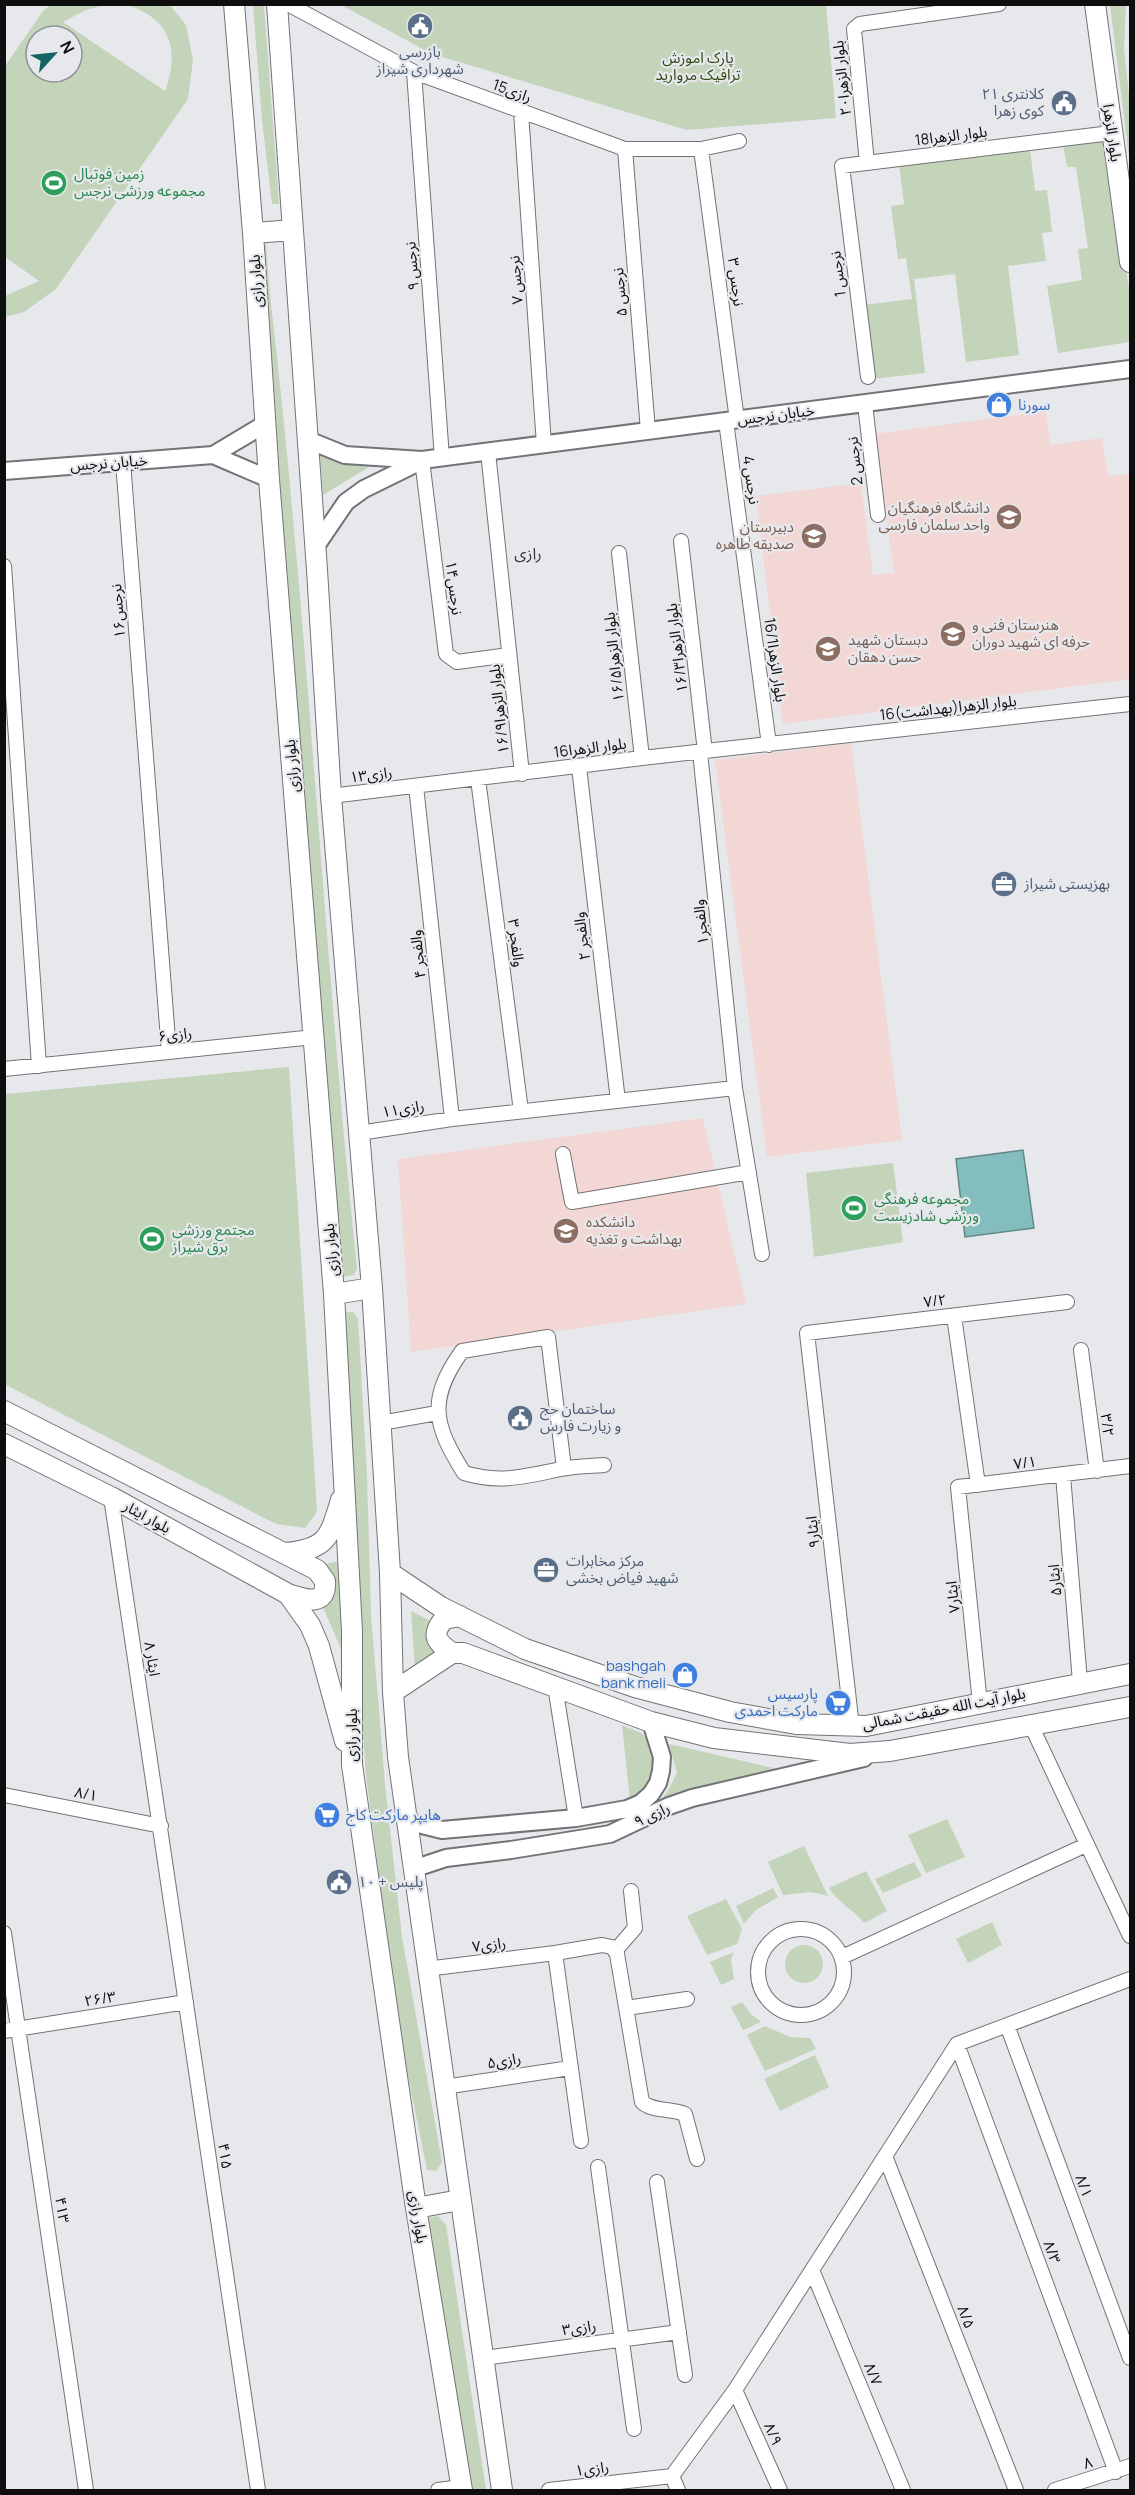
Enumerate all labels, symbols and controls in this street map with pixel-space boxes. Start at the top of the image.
public building icon: بازرسی شهرداری شیراز [405,11,435,41]
north arrow [24,24,84,84]
text: N [55,37,80,57]
street label: بلوار الزهرا۲۰ [827,39,856,117]
place label: بازرسی شهرداری شیراز [375,41,464,79]
park label: پارک اموزش ترافیک مروارید [655,47,741,85]
street label: 15رازی [490,74,535,107]
place label: کلانتری ۲۱ کوی زهرا [982,83,1045,121]
public building icon: کلانتری ۲۱ کوی زهرا [1049,88,1079,118]
street label: بلوار الزهرا [1098,103,1127,163]
street label: 18بلوار الزهرا [914,121,988,150]
place label: زمین فوتبال مجموعه ورزشی نرجس [74,163,205,201]
sports icon: زمین فوتبال مجموعه ورزشی نرجس [39,168,69,198]
street label: نرجس ۹ [399,241,424,291]
street label: 1 نرجس [824,250,851,298]
street label: بلوار رازی [244,254,267,308]
street label: نرجس ۷ [503,255,528,305]
street label: نرجس ۳ [723,256,750,307]
street label: نرجس ۵ [607,267,632,317]
shop icon: سورنا [984,390,1014,420]
place label: سورنا [1018,394,1051,415]
street label: خیابان نرجس [736,399,816,430]
street label: 2 نرجس [842,436,867,486]
street label: خیابان نرجس [69,449,149,476]
street label: 4 نرجس [738,454,765,506]
place label: دانشگاه فرهنگیان واحد سلمان فارسی [878,497,990,535]
school or university icon: دانشگاه فرهنگیان واحد سلمان فارسی [994,502,1024,532]
place label: دبیرستان صدیقه طاهره [716,516,794,554]
school or university icon: دبیرستان صدیقه طاهره [799,521,829,551]
district label: رازی [514,542,542,564]
street label: نرجس۱۴ [441,560,468,616]
street label: نرجس۱۶ [105,583,130,639]
street label: بلوار الزهرا۱۶/۳ [661,602,692,694]
street label: بلوار الزهرا۱۶/۵ [598,611,629,703]
place label: هنرستان فنی و حرفه ای شهید دوران [972,614,1090,652]
street label: بلوار الزهرا16/1 [759,616,792,704]
school or university icon: هنرستان فنی و حرفه ای شهید دوران [938,619,968,649]
place label: دبستان شهید حسن دهقان [848,629,928,667]
school or university icon: دبستان شهید حسن دهقان [813,634,843,664]
street label: بلوار الزهرا۱۶/۹ [483,663,514,755]
street label: 16بلوار الزهرا(بهداشت) [878,690,1017,725]
street label: 16بلوار الزهرا [552,733,628,762]
street label: بلوار رازی [279,739,304,794]
street label: رازی۱۳ [348,761,393,788]
office icon: بهزیستی شیراز [989,869,1019,899]
place label: بهزیستی شیراز [1023,873,1110,894]
street label: والفجر۱ [688,898,713,946]
street label: والفجر ۲ [568,911,595,962]
street label: والفجر ۳ [503,917,530,968]
street label: والفجر ۴ [405,929,430,979]
street label: رازی۶ [157,1022,193,1047]
street label: رازی۱۱ [380,1095,426,1122]
place label: مجموعه فرهنگی ورزشی شادزیست [874,1188,979,1226]
sports icon: مجموعه فرهنگی ورزشی شادزیست [839,1193,869,1223]
place label: دانشکده بهداشت و تغذیه [586,1211,682,1249]
school or university icon: دانشکده بهداشت و تغذیه [551,1216,581,1246]
place label: مجتمع ورزشی برق شیراز [171,1219,255,1257]
street label: بلوار رازی [318,1223,343,1278]
sports icon: مجتمع ورزشی برق شیراز [137,1224,167,1254]
street label: ۷/۲ [922,1289,948,1312]
place label: ساختمان حج و زیارت فارس [540,1398,621,1436]
public building icon: ساختمان حج و زیارت فارس [505,1403,535,1433]
street label: ۳/۲ [1096,1412,1119,1438]
street label: ۷/۱ [1012,1451,1038,1474]
street label: بلوار ایثار [119,1494,175,1538]
street label: ایثار۹ [800,1515,825,1549]
place label: مرکز مخابرات شهید فیاض بخشی [566,1550,679,1588]
office icon: مرکز مخابرات شهید فیاض بخشی [531,1555,561,1585]
street label: ایثار۵ [1043,1563,1066,1597]
street label: ایثار۷ [940,1580,965,1614]
street label: ایثار ۸ [139,1640,166,1678]
place label: bashgah bank meli [601,1655,666,1693]
shop icon: bashgah bank meli [670,1660,700,1690]
street label: بلوار آیت الله حقیقت شمالی [861,1682,1027,1735]
place label: پارسیس مارکت احمدی [735,1683,818,1721]
supermarket icon: پارسیس مارکت احمدی [823,1688,853,1718]
street label: بلوار رازی [341,1708,362,1762]
street label: ۸/۱ [73,1781,99,1806]
street label: رازی ۹ [630,1797,673,1832]
supermarket icon: هایپر مارکت کاج [312,1800,342,1830]
place label: هایپر مارکت کاج [346,1804,441,1827]
public building icon: پلیس + ۱۰ [324,1867,354,1897]
place label: پلیس + ۱۰ [358,1871,423,1892]
street label: رازی۷ [471,1932,507,1957]
street label: ۲۶/۳ [83,1986,118,2011]
street label: رازی۵ [485,2047,522,2074]
street label: ۴۱۵ [213,2142,238,2170]
street label: ۸/۱ [1071,2171,1098,2200]
street label: بلوار رازی [404,2189,433,2245]
street label: ۴۱۳ [50,2196,75,2225]
street label: ۸/۳ [1039,2237,1066,2267]
street label: ۸/۵ [953,2302,980,2331]
street label: رازی۳ [561,2315,597,2340]
street label: ۸/۷ [859,2359,888,2389]
street label: ۸/۹ [759,2419,788,2449]
street label: ۸ [1081,2451,1095,2474]
street label: رازی۱ [574,2456,610,2481]

